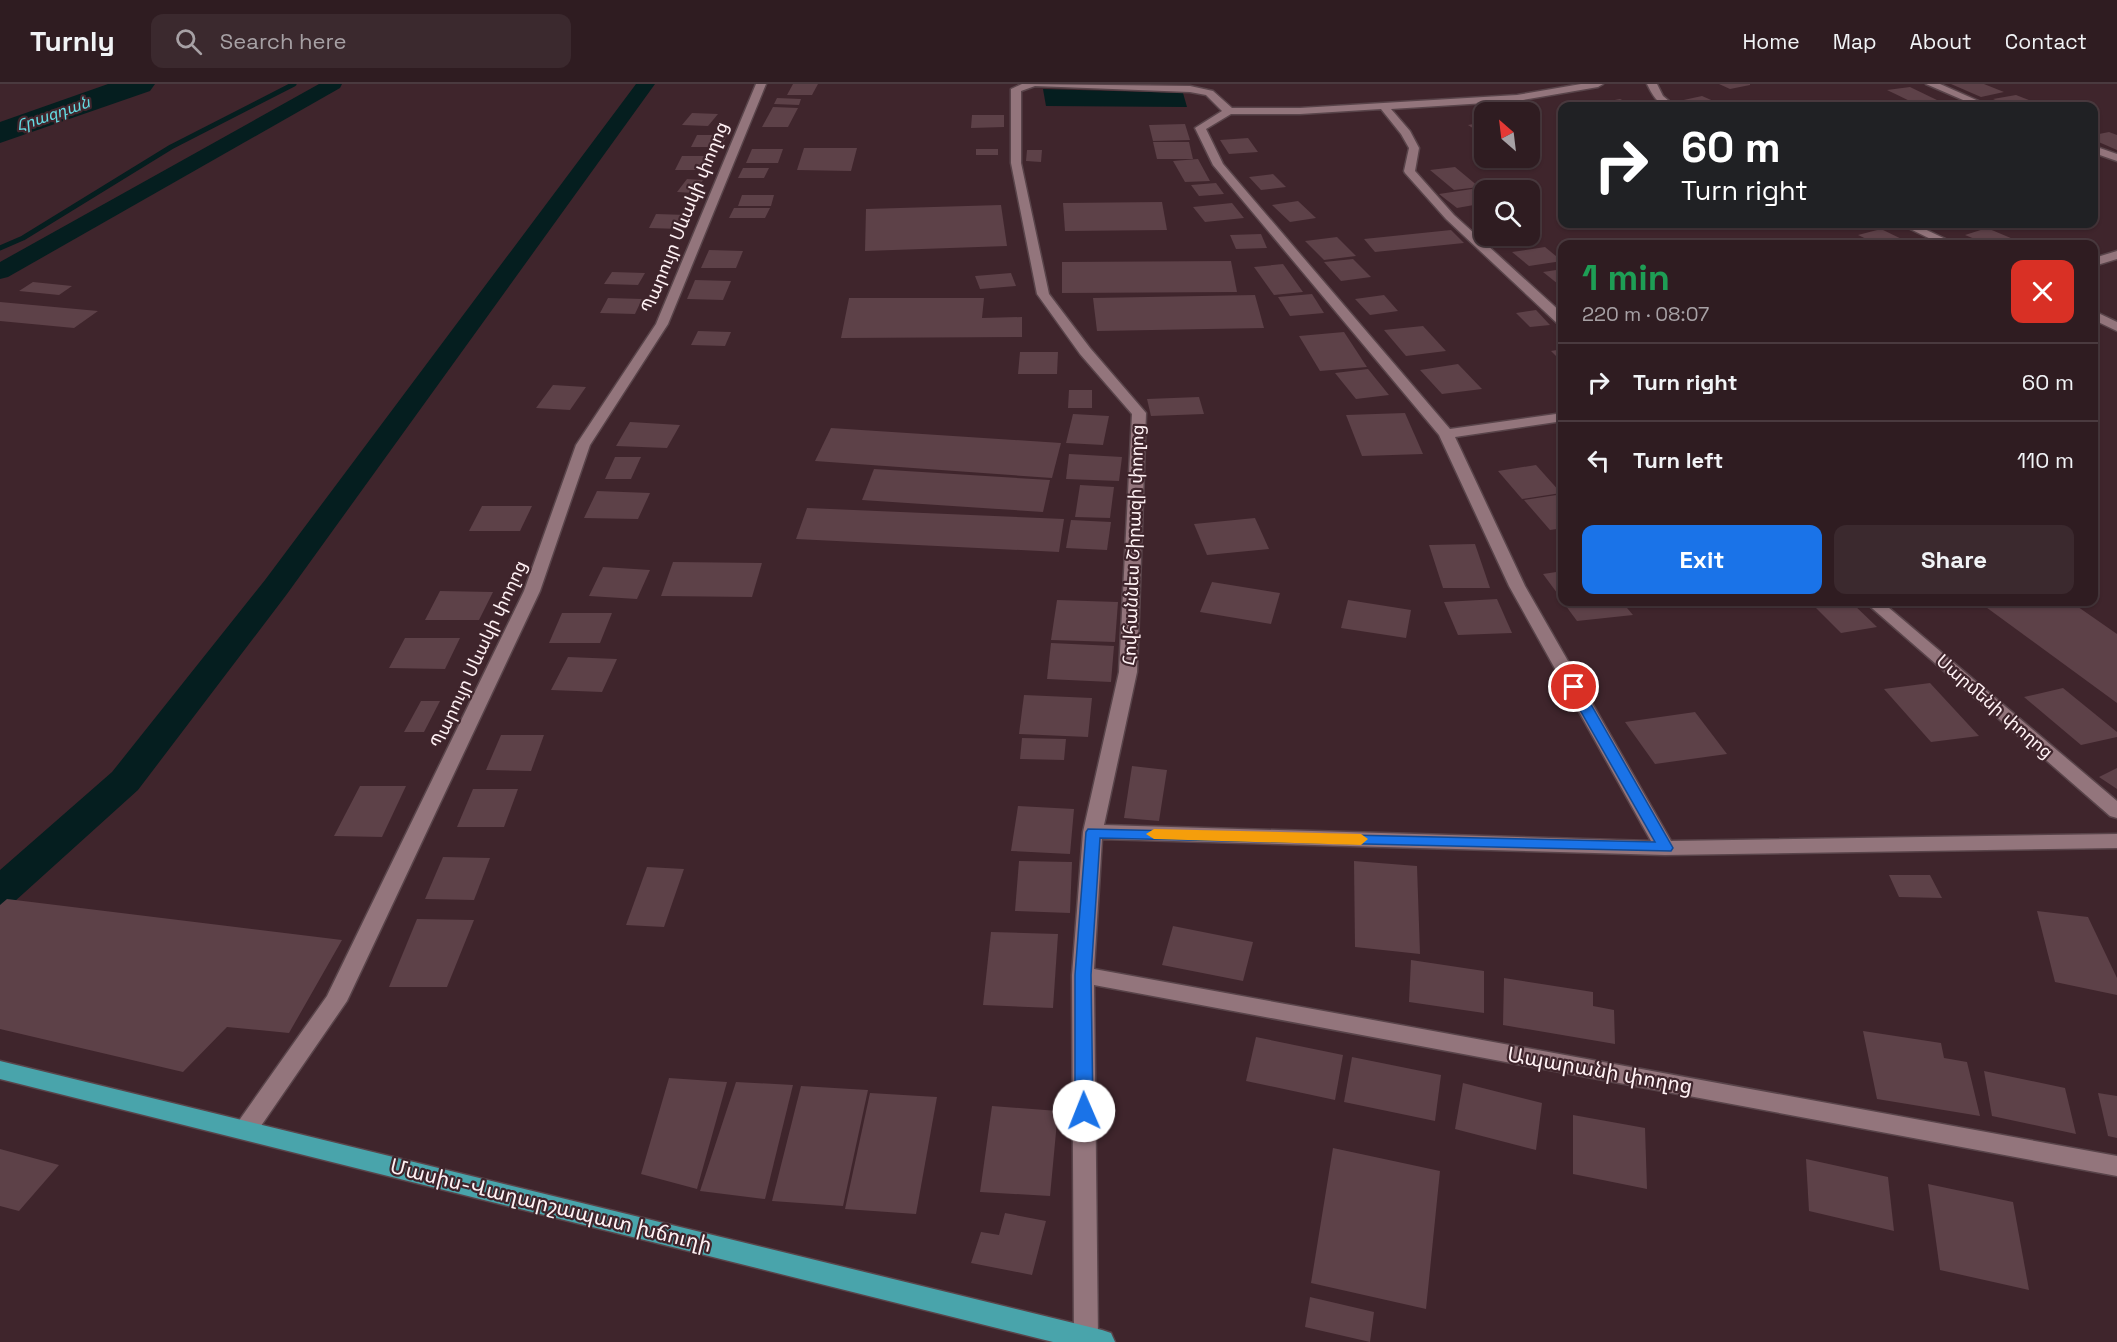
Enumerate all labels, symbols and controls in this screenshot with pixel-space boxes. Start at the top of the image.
search box [151,14,571,68]
text: Turnly [30,23,115,59]
icon: search [172,25,205,58]
text: Search here [220,27,347,55]
text: Home [1742,28,1800,55]
text: Map [1833,28,1877,55]
text: About [1910,28,1972,55]
text: Contact [2005,28,2087,55]
water label: Հրազդան [13,91,94,136]
north arrow [1474,102,1540,168]
map controls [1474,102,1540,246]
street label: Պարույր Սևակի փողոց [635,118,733,316]
text: 60 m [1681,121,1781,174]
icon: right [1582,126,1660,204]
text: Turn right [1681,173,1808,208]
button: search [1474,180,1540,246]
text: 1 min [1582,255,1670,301]
button: close [2011,260,2074,323]
text: 220 m · 08:07 [1582,301,1709,327]
icon: right [1582,366,1615,399]
text: Turn right [1633,368,1738,396]
text: 60 m [2022,368,2074,396]
street label: Հովհաննես Շիրազի փողոց [1117,424,1149,666]
icon: left [1582,444,1615,477]
text: Turn left [1633,446,1723,474]
text: 110 m [2017,446,2074,474]
button: Exit [1582,525,1822,594]
button: Share [1834,525,2074,594]
street label: Պարույր Սևակի փողոց [424,556,532,752]
street label: Սարմենի փողոց [1932,649,2058,763]
pin [1548,661,1599,712]
icon: arrive [1557,670,1590,703]
street label: Ապարանի փողոց [1505,1040,1695,1100]
position arrow [1052,1079,1116,1143]
street label: Մասիս-Վաղարշապատ խճուղի [387,1152,715,1258]

